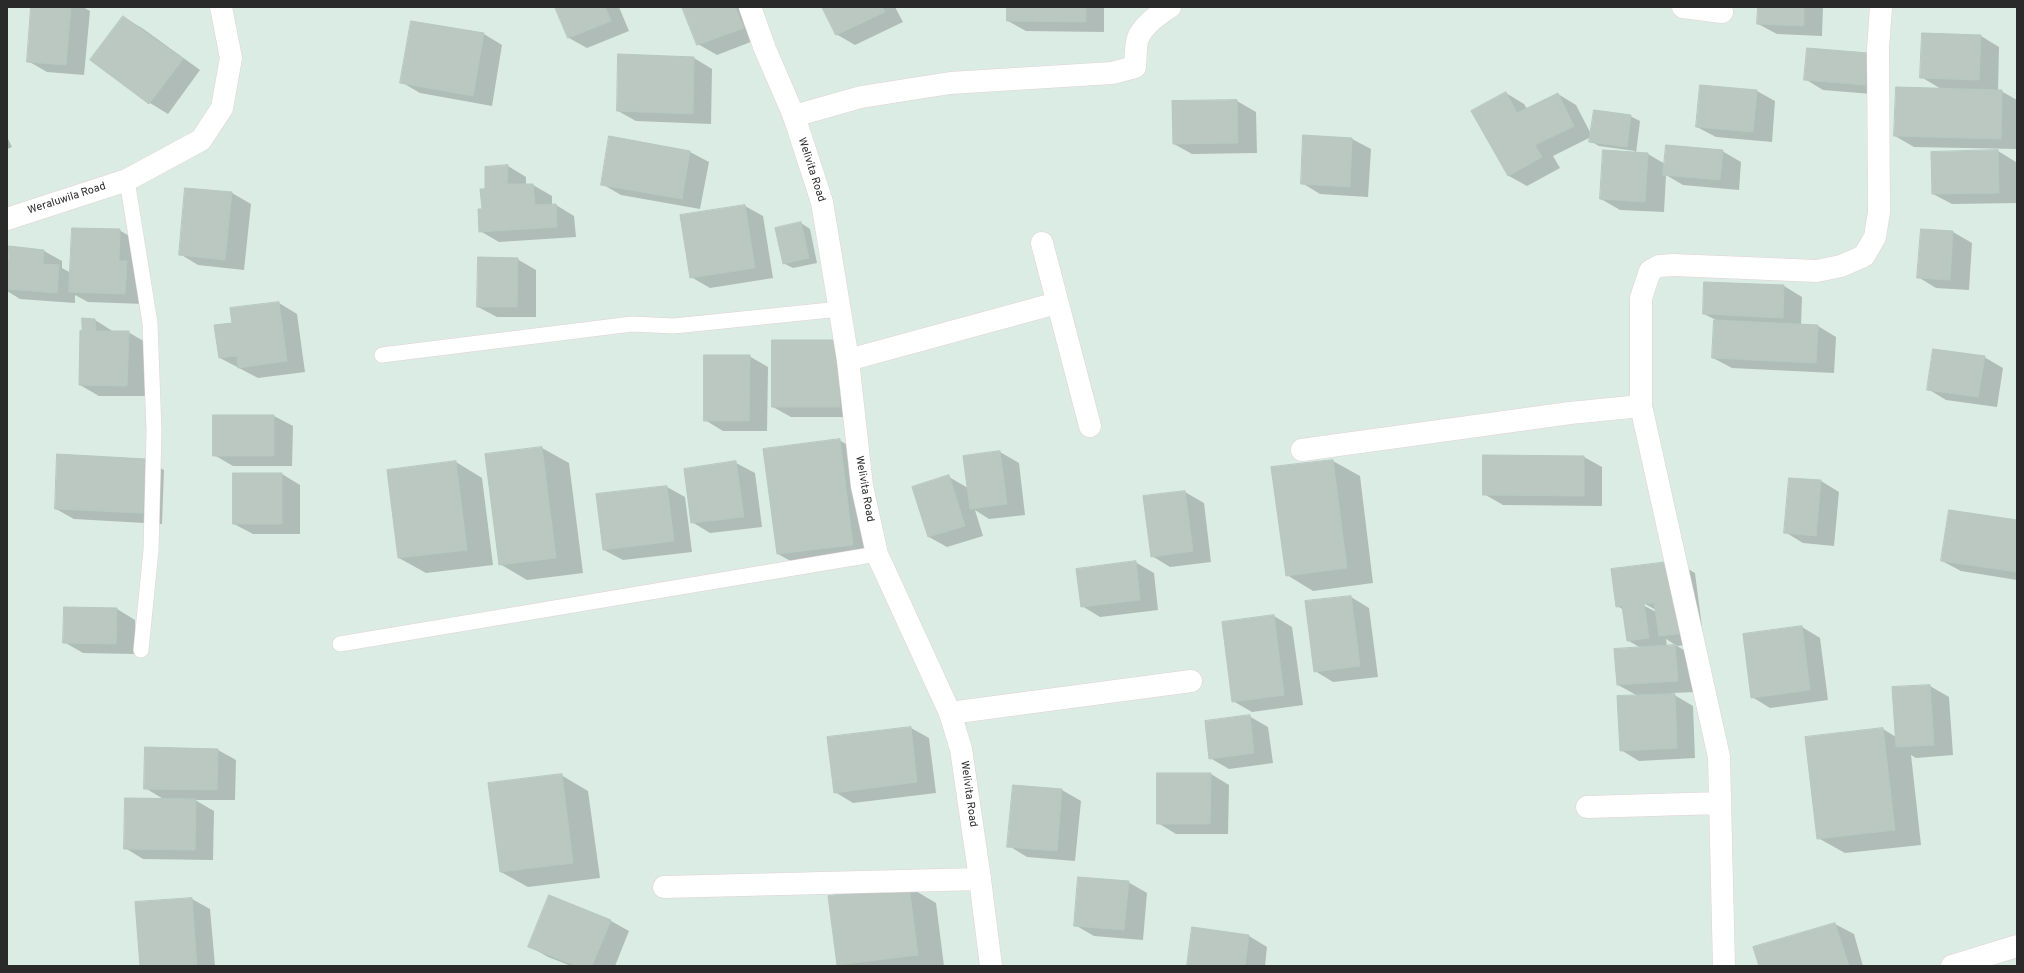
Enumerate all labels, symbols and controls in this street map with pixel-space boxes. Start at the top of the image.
street label: Welivita Road [794,136,828,204]
street label: Weraluwila Road [26,180,108,218]
street label: Welivita Road [852,455,876,523]
street label: Welivita Road [957,760,979,828]

